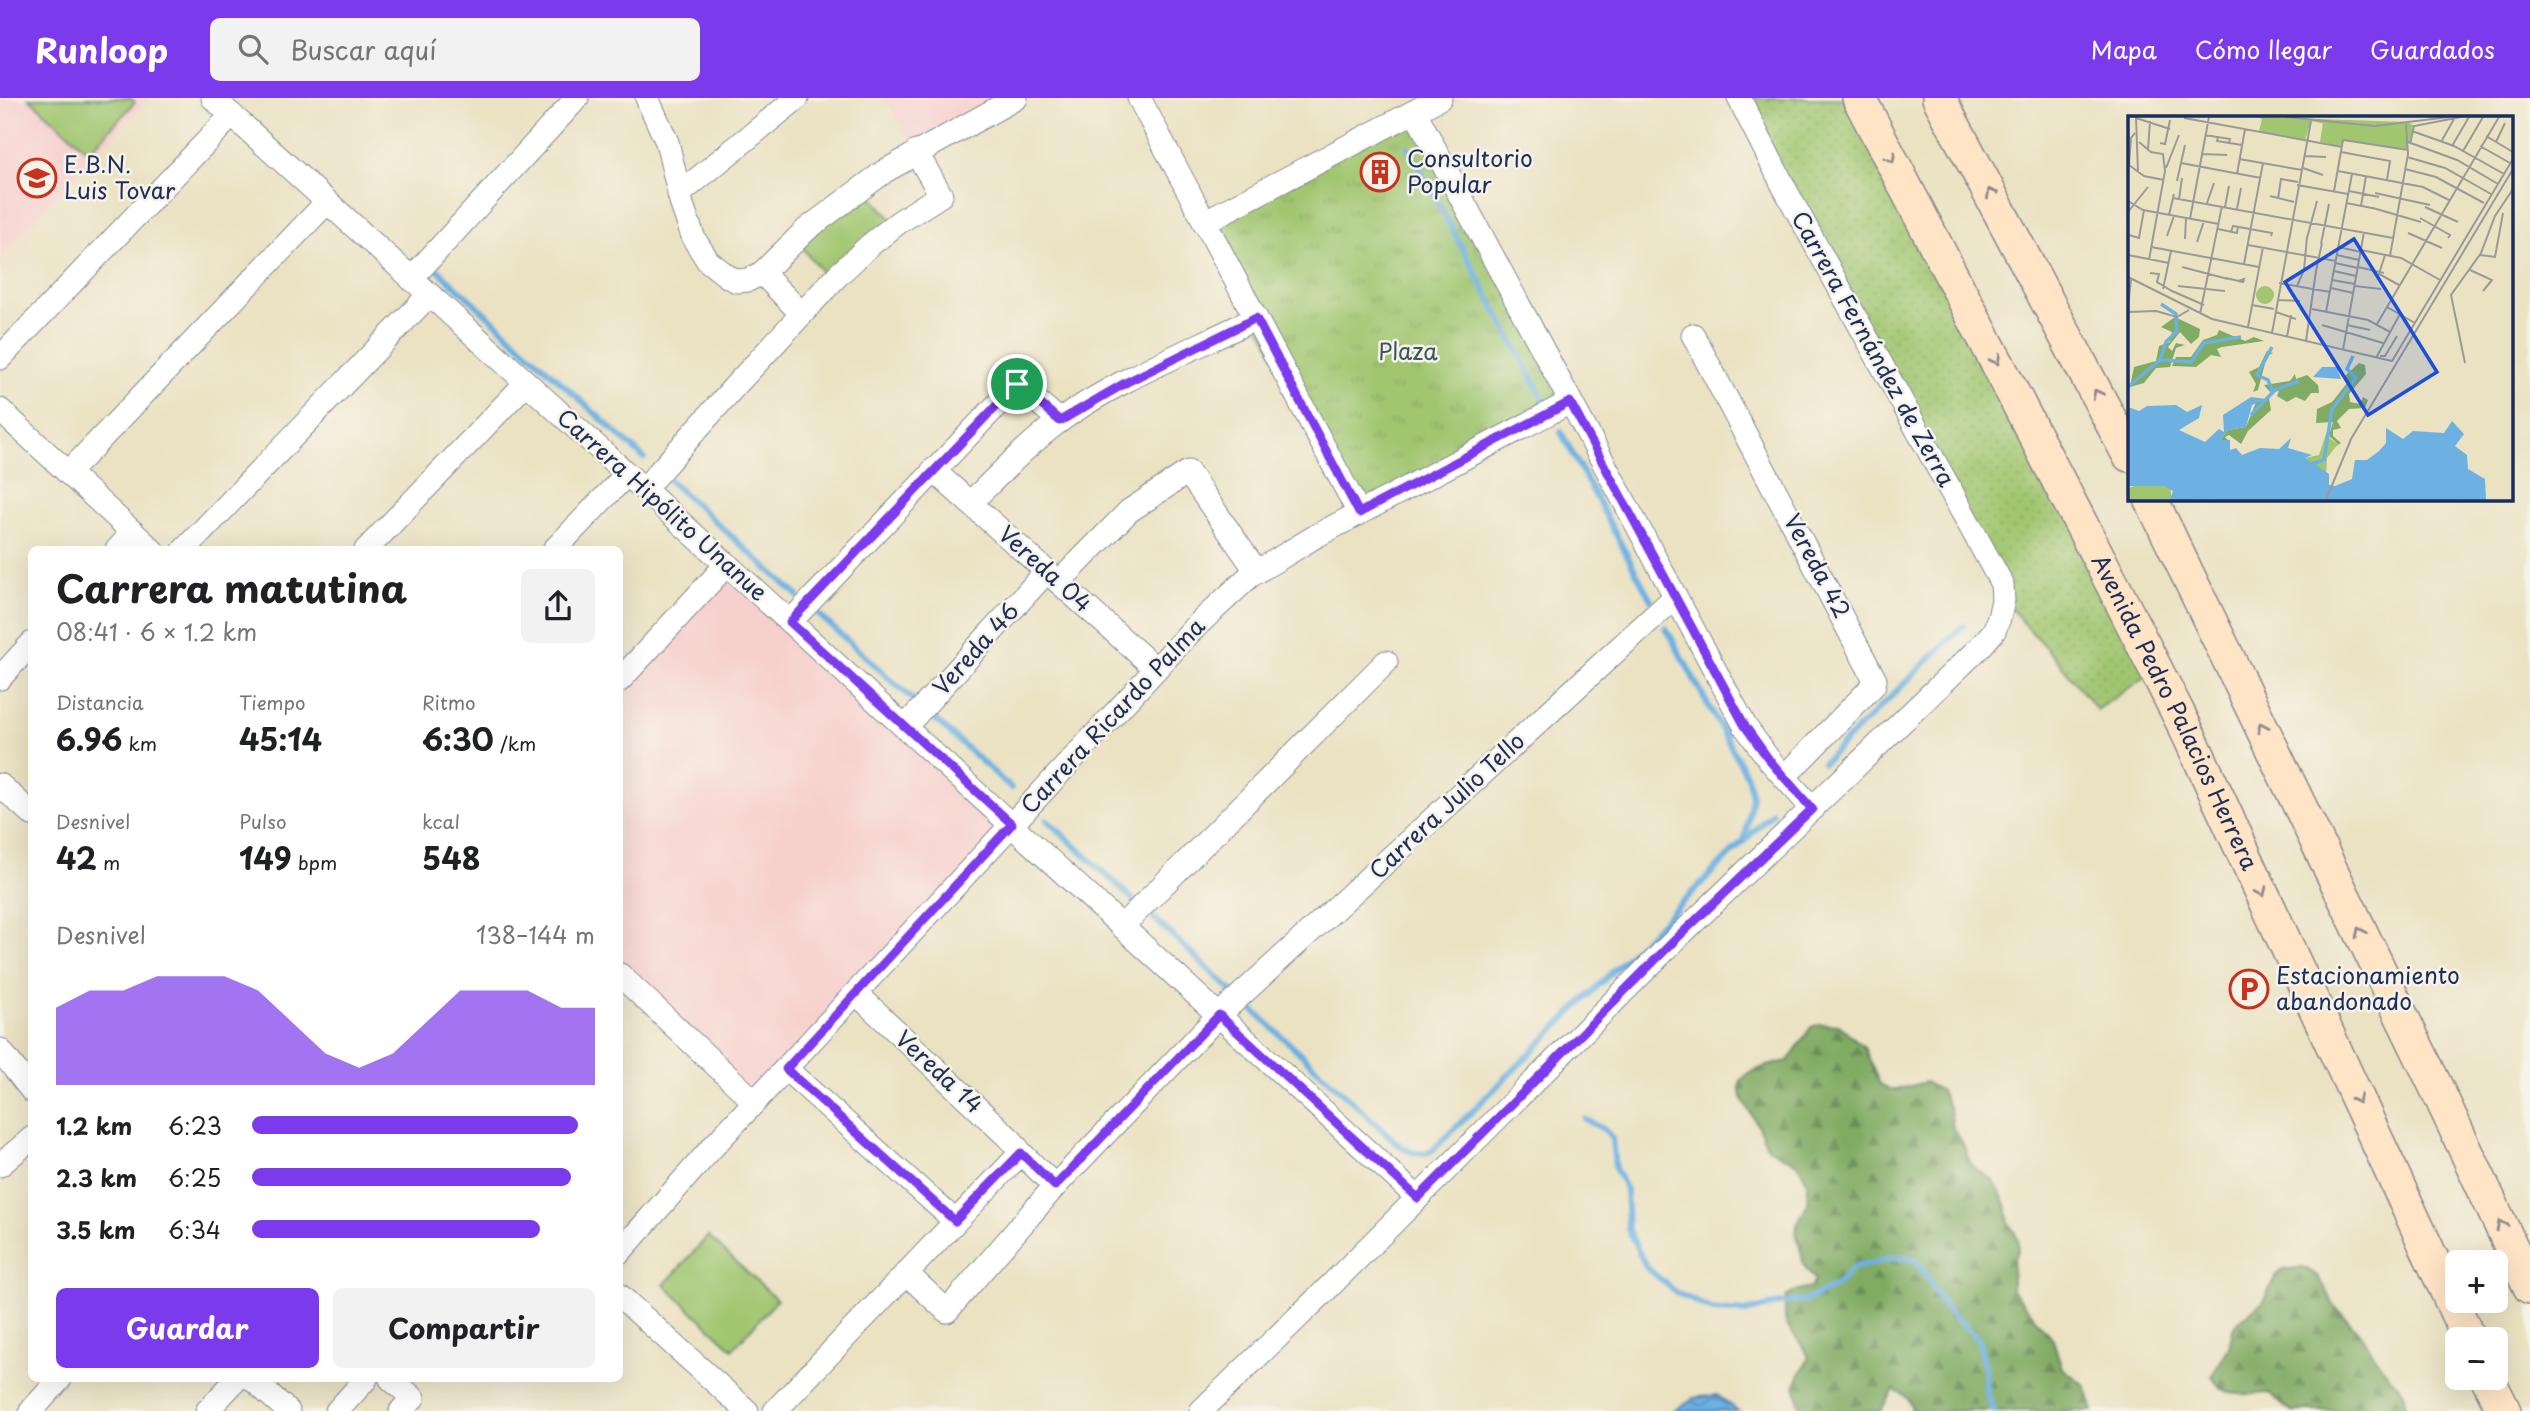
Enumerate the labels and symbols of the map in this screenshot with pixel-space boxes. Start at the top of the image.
inset map [2128,116,2512,500]
place label: Consultorio Popular [1407,140,1533,201]
place label: E.B.N. Luis Tovar [64,146,176,207]
building icon: Consultorio Popular [1359,151,1401,193]
one-way arrow [1882,151,1896,164]
school or university icon: E.B.N. Luis Tovar [16,157,58,199]
one-way arrow [1986,188,1999,200]
street label: Carrera Fernández de Zerra [1784,204,1965,493]
park label: Plaza [1378,333,1438,368]
one-way arrow [1988,353,2001,365]
pin [987,354,1047,414]
one-way arrow [2092,389,2106,401]
street label: Carrera Hipólito Unanue [550,400,776,608]
street label: Vereda 42 [1776,507,1861,624]
street label: Vereda 04 [991,516,1101,620]
street label: Avenida Pedro Palacios Herrera [2084,548,2268,876]
street label: Vereda 46 [923,594,1026,702]
street label: Carrera Ricardo Palma [1011,609,1213,821]
one-way arrow [2256,722,2270,734]
street label: Carrera Julio Tello [1360,723,1532,887]
one-way arrow [2254,885,2268,897]
one-way arrow [2355,927,2369,939]
place label: Estacionamiento abandonado [2276,957,2460,1018]
parking icon: Estacionamiento abandonado [2228,968,2270,1010]
street label: Vereda 14 [888,1021,992,1121]
one-way arrow [2349,1092,2363,1104]
one-way arrow [2495,1220,2509,1232]

